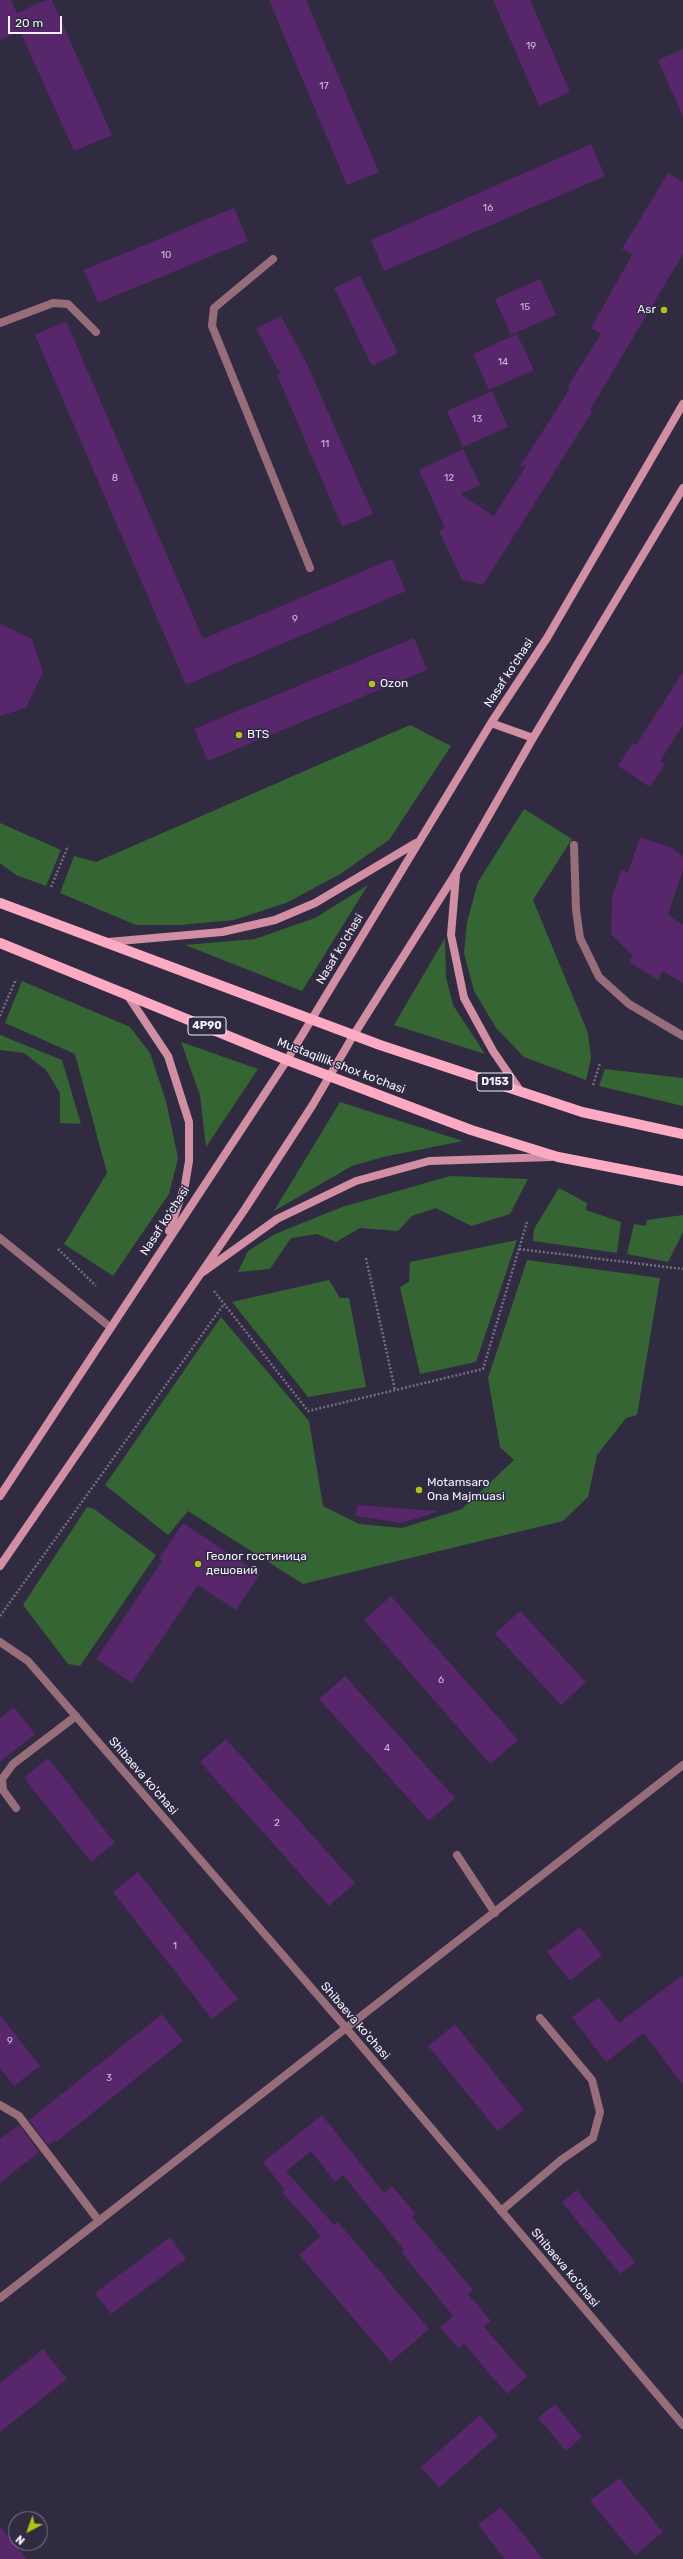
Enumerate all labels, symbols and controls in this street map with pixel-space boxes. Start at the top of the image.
scale bar [10,8,64,34]
text: 20 m [15,16,43,30]
house number: 19 [526,40,536,52]
house number: 17 [319,80,329,92]
house number: 16 [483,202,493,214]
house number: 10 [161,249,171,261]
house number: 15 [520,301,530,313]
place label: Asr [637,303,656,317]
marker: Asr [659,305,669,315]
house number: 14 [498,356,508,368]
house number: 13 [472,413,482,425]
house number: 11 [321,438,329,450]
house number: 8 [112,472,118,484]
house number: 12 [444,472,454,484]
house number: 9 [292,613,298,625]
street label: Nasaf ko‘chasi [481,636,537,710]
place label: Ozon [380,677,408,691]
marker: Ozon [367,679,377,689]
place label: BTS [247,728,269,742]
marker: BTS [234,730,244,740]
street label: Nasaf ko‘chasi [313,911,367,987]
road number: 4P90 [188,1017,226,1035]
street label: Mustaqillik shox ko'chasi [275,1035,407,1097]
road number: D153 [477,1073,513,1091]
street label: Nasaf ko‘chasi [137,1184,193,1258]
place label: Motamsaro Ona Majmuasi [427,1476,505,1504]
marker: Motamsaro Ona Majmuasi [414,1485,424,1495]
place label: Геолог гостиница дешовий [206,1550,307,1578]
marker: Геолог гостиница дешовий [193,1559,203,1569]
house number: 6 [438,1674,444,1686]
street label: Shibaeva ko'chasi [105,1734,181,1818]
house number: 4 [384,1742,390,1754]
house number: 2 [274,1817,280,1829]
house number: 1 [173,1940,177,1952]
street label: Shibaeva ko'chasi [317,1979,393,2063]
house number: 9 [7,2035,13,2047]
house number: 3 [106,2072,112,2084]
street label: Shibaeva ko'chasi [528,2226,602,2310]
north arrow [8,2511,48,2551]
text: N [13,2532,28,2547]

